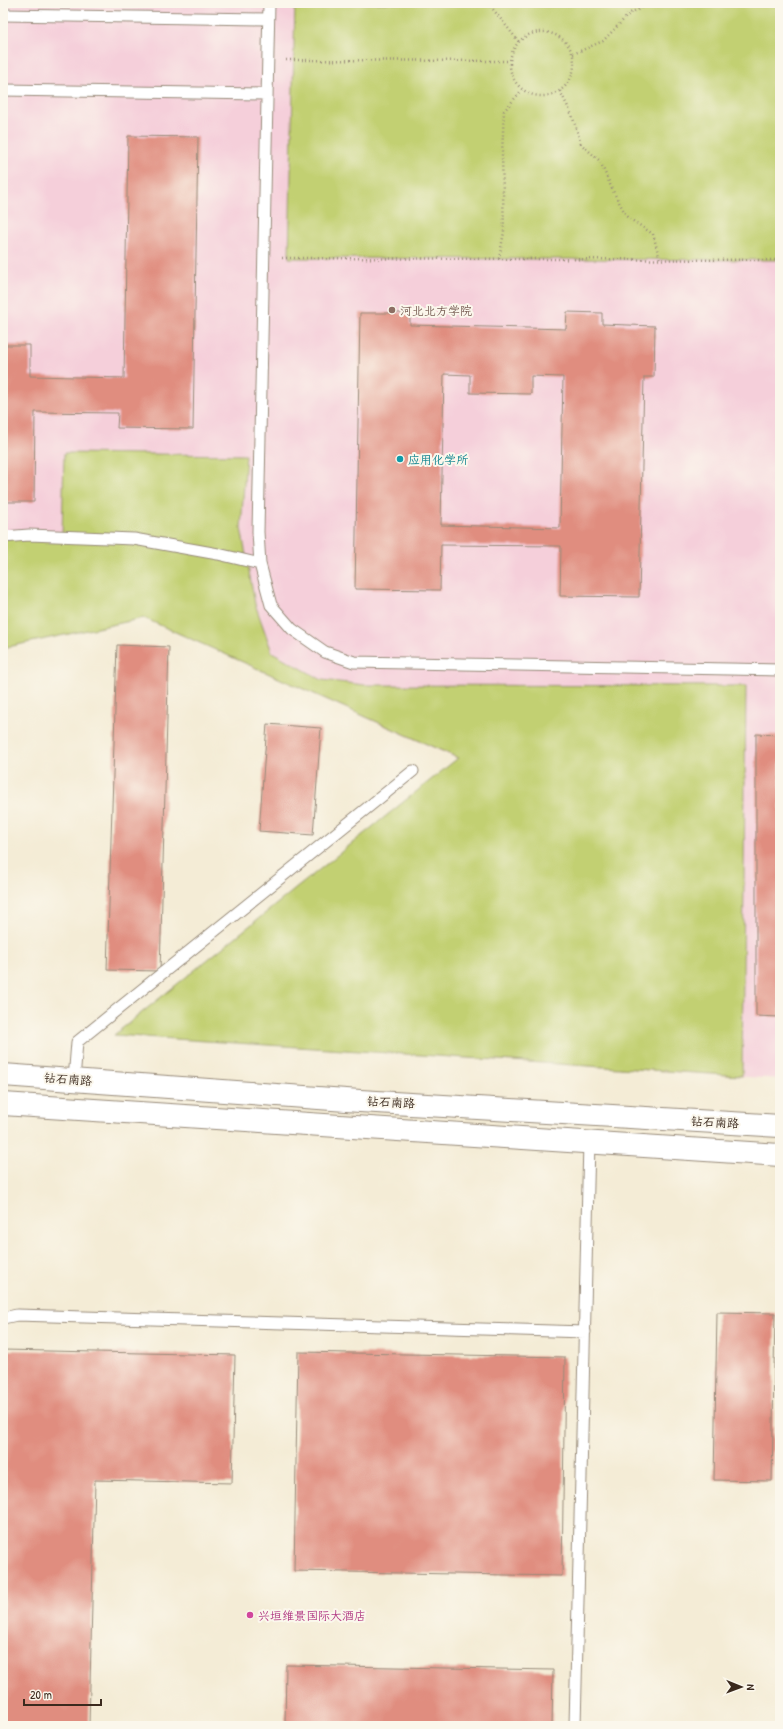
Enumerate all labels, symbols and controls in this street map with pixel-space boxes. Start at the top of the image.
place label: 河北北方学院 [400,302,472,319]
marker: 河北北方学院 [387,305,397,315]
place label: 应用化学所 [408,451,469,468]
marker: 应用化学所 [395,454,405,464]
street label: 钻石南路 [43,1069,93,1089]
street label: 钻石南路 [367,1092,415,1112]
street label: 钻石南路 [691,1112,739,1132]
place label: 兴垣维景国际大酒店 [258,1607,366,1624]
marker: 兴垣维景国际大酒店 [245,1610,255,1620]
north arrow [721,1667,761,1707]
scale bar [24,1681,101,1707]
text: N [744,1684,758,1690]
text: 20 m [30,1686,52,1703]

